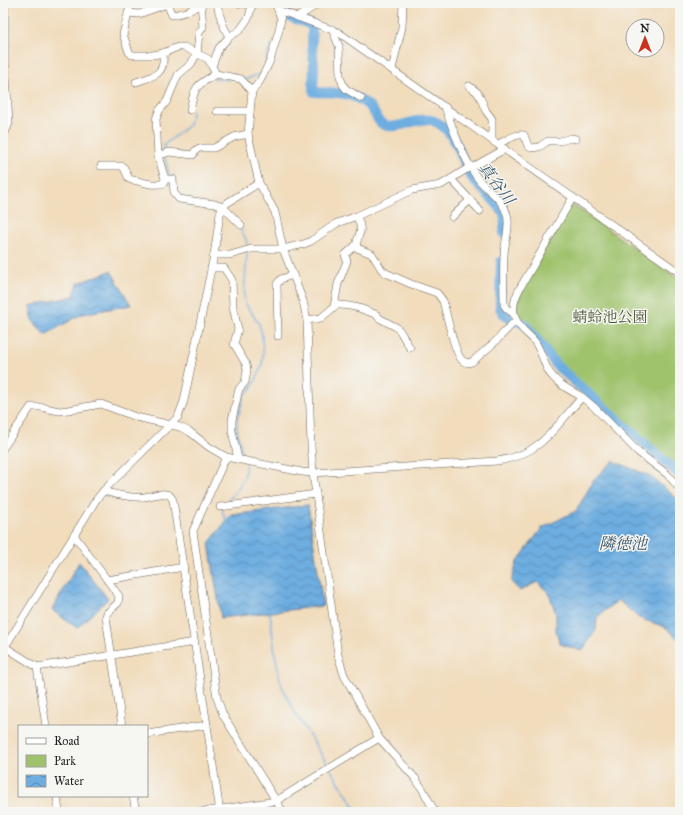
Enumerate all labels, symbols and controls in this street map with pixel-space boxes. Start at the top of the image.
north arrow [625,18,665,58]
text: N [640,22,650,35]
water label: 真谷川 [475,158,520,210]
park label: 蜻蛉池公園 [572,308,648,326]
water label: 隣徳池 [599,534,649,553]
legend [18,725,148,797]
text: Road [54,734,80,748]
text: Park [54,754,76,768]
text: Water [54,774,84,788]

